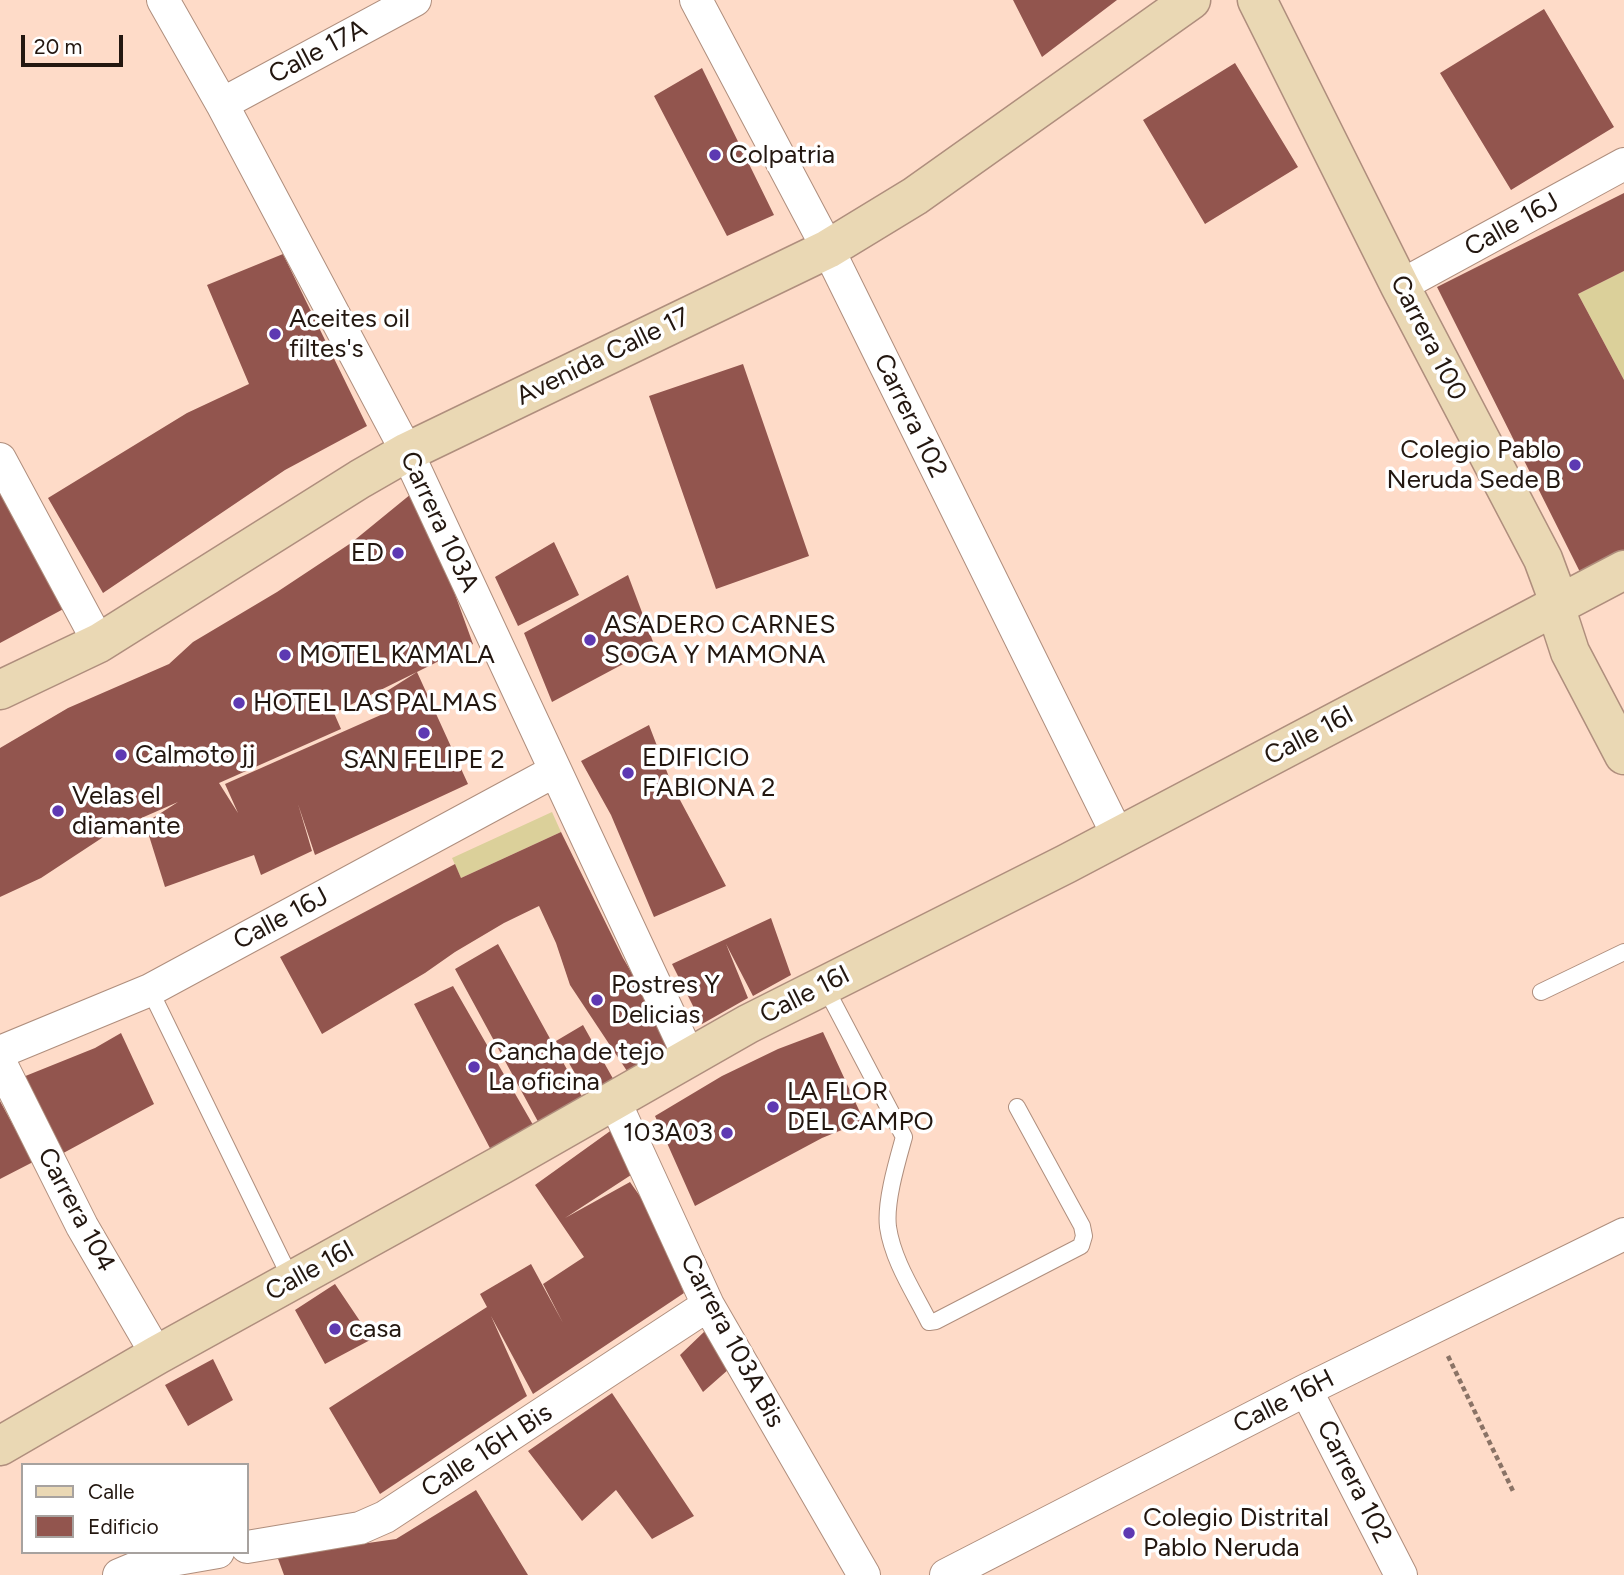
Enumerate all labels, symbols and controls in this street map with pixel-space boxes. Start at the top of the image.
street label: Calle 17A [264,13,372,91]
scale bar [24,21,126,65]
text: 20 m [34,34,82,59]
place label: Colpatria [729,139,835,171]
marker: Colpatria [707,147,723,163]
street label: Calle 16J [1459,186,1565,264]
street label: Carrera 100 [1383,270,1473,406]
street label: Avenida Calle 17 [511,302,695,412]
place label: Aceites oil filtes's [289,303,410,364]
marker: Aceites oil filtes's [267,326,283,342]
street label: Carrera 102 [867,349,953,483]
place label: Colegio Pablo Neruda Sede B [1387,434,1561,496]
street label: Carrera 103A [393,447,485,597]
marker: Colegio Pablo Neruda Sede B [1567,457,1583,473]
place label: ED [351,537,384,569]
marker: ED [390,545,406,561]
place label: ASADERO CARNES SOGA Y MAMONA [604,609,835,670]
marker: ASADERO CARNES SOGA Y MAMONA [582,632,598,648]
place label: MOTEL KAMALA [299,639,495,671]
marker: MOTEL KAMALA [277,647,293,663]
place label: HOTEL LAS PALMAS [253,687,497,719]
marker: HOTEL LAS PALMAS [231,695,247,711]
street label: Calle 16I [1259,700,1359,772]
marker: SAN FELIPE 2 [416,725,432,741]
place label: Calmoto jj [135,739,255,771]
place label: EDIFICIO FABIONA 2 [642,742,776,804]
place label: SAN FELIPE 2 [343,744,505,776]
marker: Calmoto jj [113,747,129,763]
marker: EDIFICIO FABIONA 2 [620,765,636,781]
place label: Velas el diamante [72,780,180,842]
marker: Velas el diamante [50,803,66,819]
street label: Calle 16J [228,881,334,957]
street label: Calle 16I [755,959,855,1031]
place label: Postres Y Delicias [611,969,720,1030]
marker: Postres Y Delicias [589,992,605,1008]
place label: Cancha de tejo La oficina [488,1036,665,1098]
marker: Cancha de tejo La oficina [466,1059,482,1075]
place label: LA FLOR DEL CAMPO [787,1076,934,1138]
marker: LA FLOR DEL CAMPO [765,1099,781,1115]
place label: 103A03 [623,1117,713,1149]
marker: 103A03 [719,1125,735,1141]
street label: Carrera 104 [30,1143,122,1277]
street label: Calle 16I [260,1234,360,1308]
street label: Carrera 103A Bis [673,1249,791,1433]
place label: casa [349,1313,402,1345]
marker: casa [327,1321,343,1337]
street label: Calle 16H [1228,1363,1340,1441]
street label: Calle 16H Bis [416,1397,558,1505]
street label: Carrera 102 [1310,1415,1398,1549]
legend [21,1463,248,1554]
text: Calle [88,1479,135,1504]
place label: Colegio Distrital Pablo Neruda [1143,1502,1329,1564]
text: Edificio [88,1514,159,1539]
marker: Colegio Distrital Pablo Neruda [1121,1525,1137,1541]

